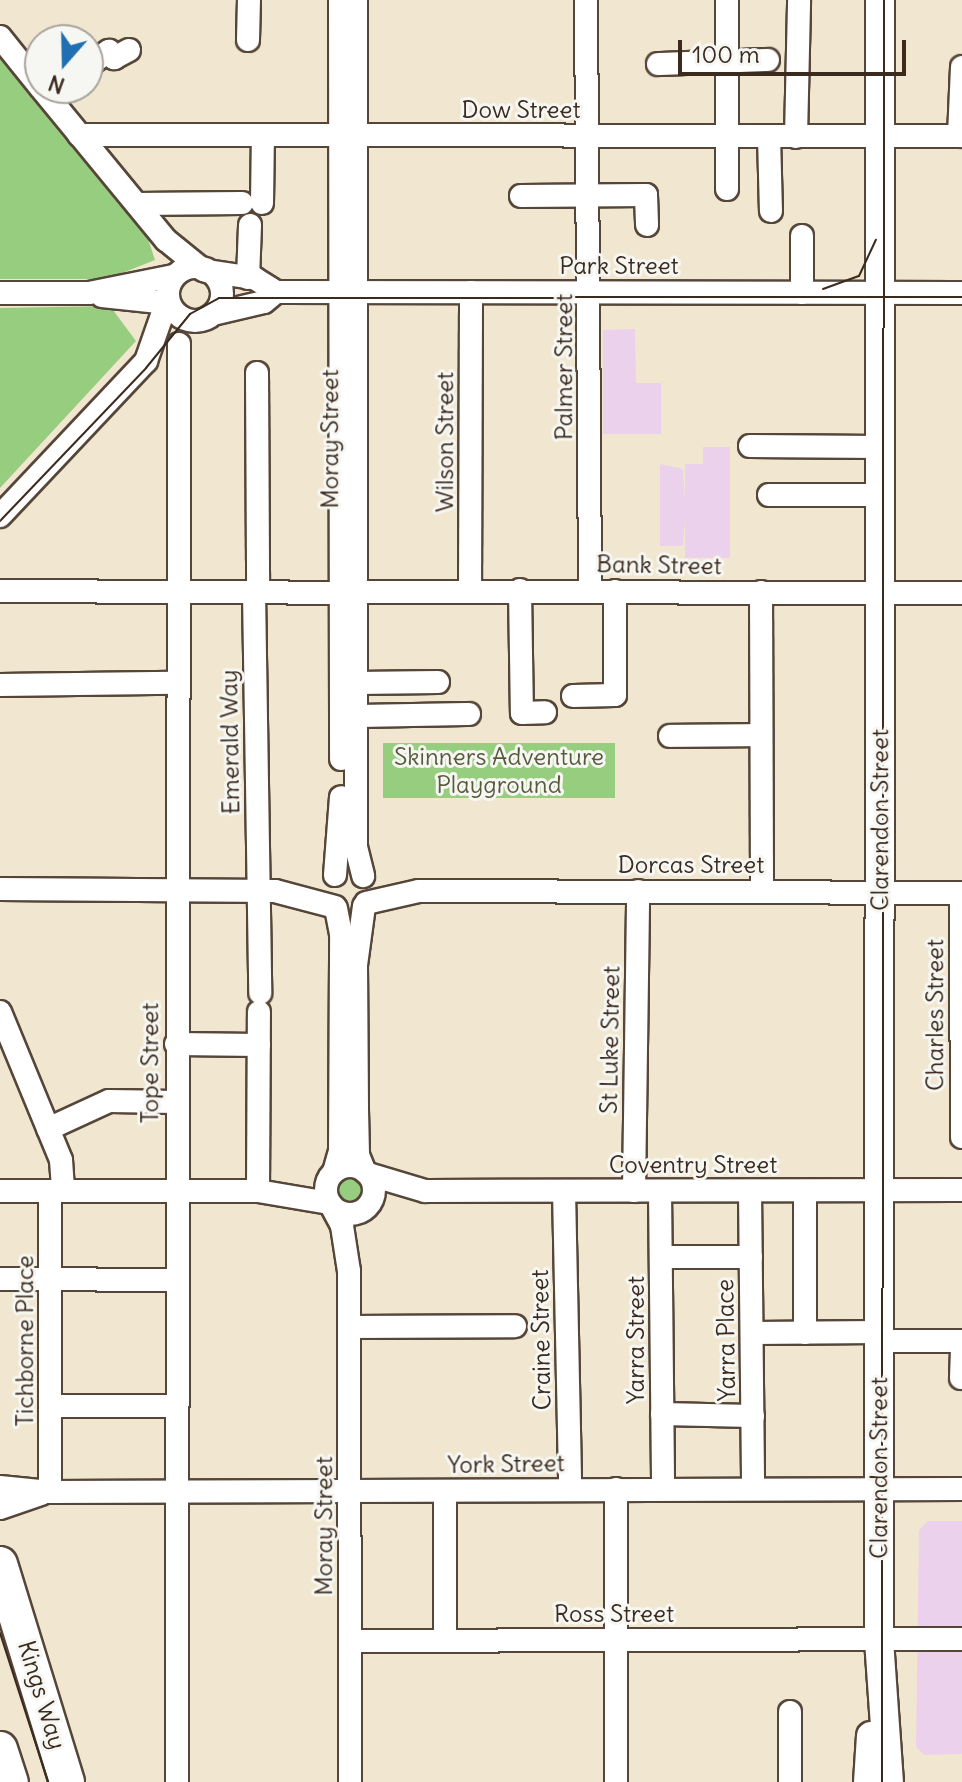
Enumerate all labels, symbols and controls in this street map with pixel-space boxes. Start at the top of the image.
north arrow [24,24,104,104]
scale bar [682,24,910,74]
text: 100 m [692,39,760,69]
text: N [45,69,68,100]
street label: Dow Street [461,96,581,124]
street label: Park Street [559,252,679,280]
street label: Palmer Street [550,294,578,440]
street label: Moray Street [316,369,344,509]
street label: Wilson Street [431,372,459,512]
street label: Bank Street [596,550,722,580]
street label: Emerald Way [214,669,246,815]
street label: Clarendon Street [866,729,894,911]
park label: Skinners Adventure Playground [394,743,604,799]
street label: Dorcas Street [618,851,764,879]
street label: Charles Street [921,939,949,1091]
street label: St Luke Street [594,966,626,1114]
street label: Tope Street [136,1003,164,1123]
street label: Coventry Street [609,1151,777,1179]
street label: Tichborne Place [11,1255,39,1427]
street label: Craine Street [525,1269,557,1411]
street label: Yarra Street [622,1276,650,1404]
street label: Yarra Place [711,1279,741,1401]
street label: Clarendon Street [865,1377,893,1559]
street label: York Street [447,1449,565,1479]
street label: Moray Street [310,1456,338,1596]
street label: Ross Street [554,1600,674,1628]
street label: Kings Way [12,1637,72,1753]

